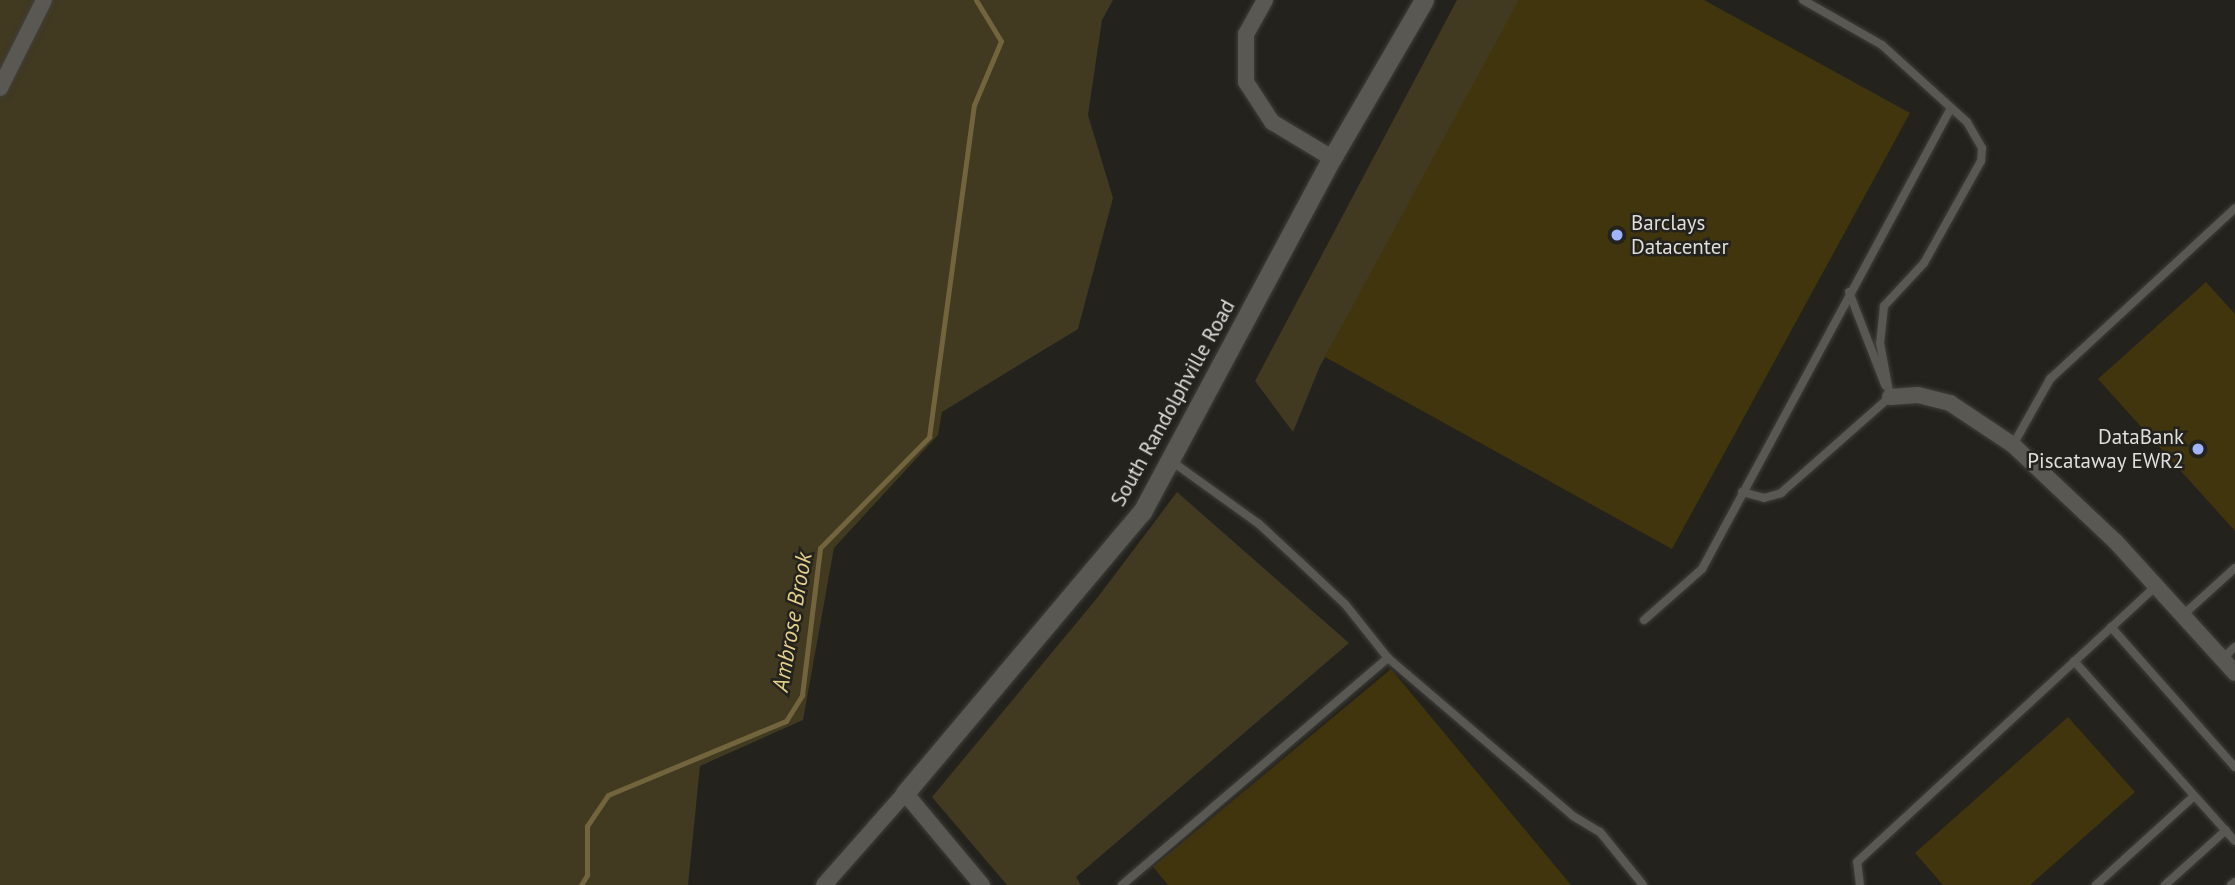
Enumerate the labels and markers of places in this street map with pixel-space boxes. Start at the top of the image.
place label: Barclays Datacenter [1631,210,1729,260]
marker: Barclays Datacenter [1609,227,1625,243]
place label: DataBank Piscataway EWR2 [2027,424,2184,474]
marker: DataBank Piscataway EWR2 [2190,441,2206,457]

